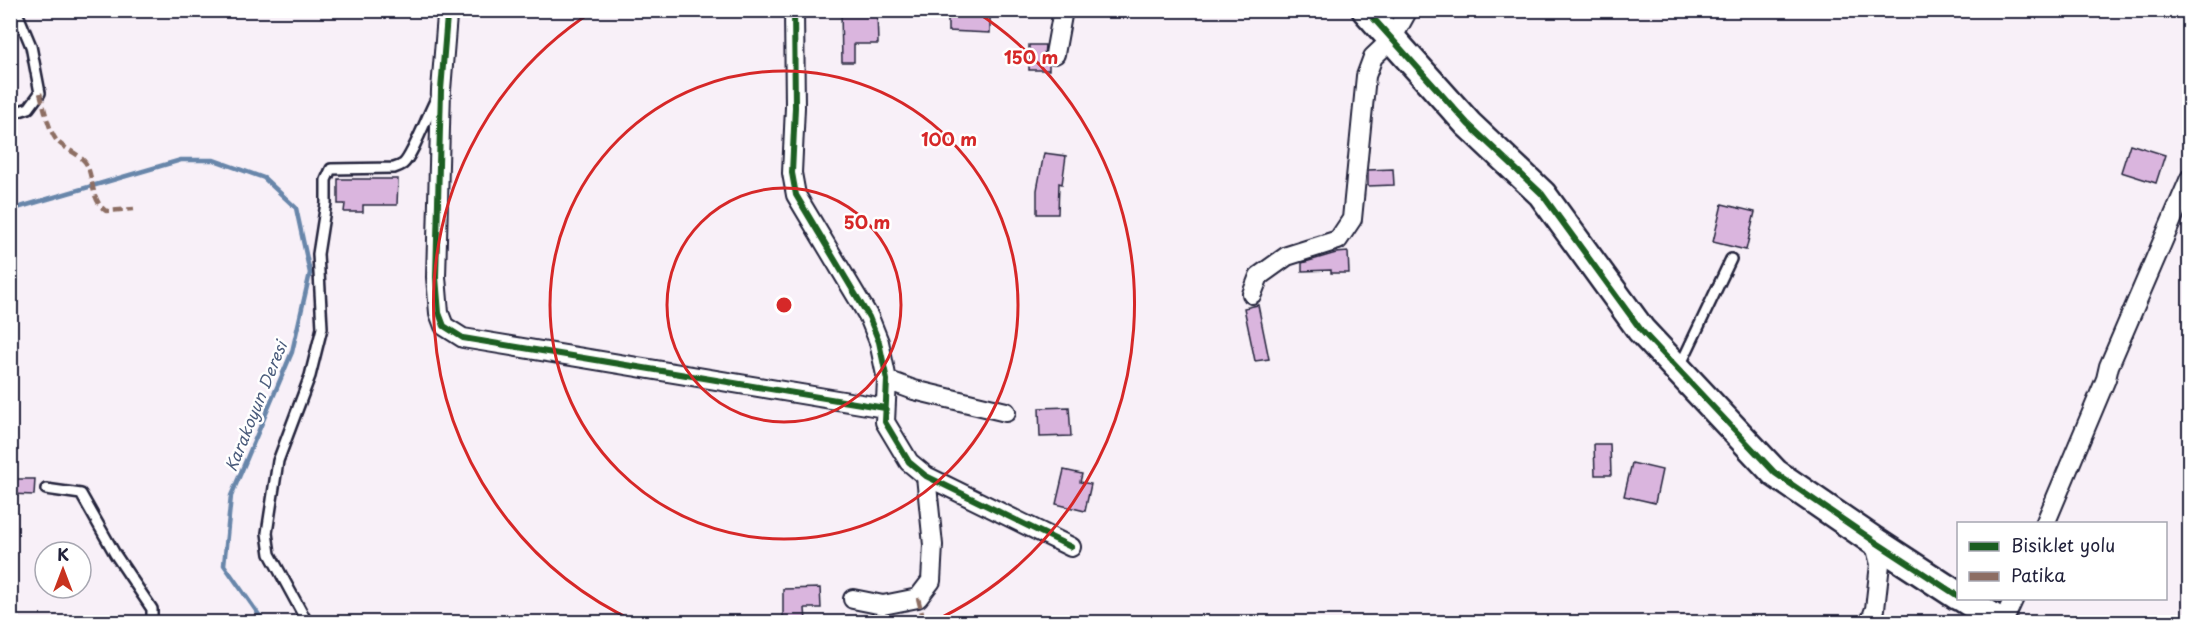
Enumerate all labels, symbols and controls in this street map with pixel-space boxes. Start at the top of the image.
text: 150 m [1004,43,1058,70]
text: 100 m [921,125,977,152]
text: 50 m [844,208,890,235]
centre of rings [774,295,794,315]
water label: Karakoyun Deresi [218,335,293,475]
legend [1957,522,2167,600]
text: Bisiklet yolu [2011,531,2115,558]
north arrow [33,540,93,600]
text: K [57,542,69,566]
text: Patika [2011,561,2066,588]

